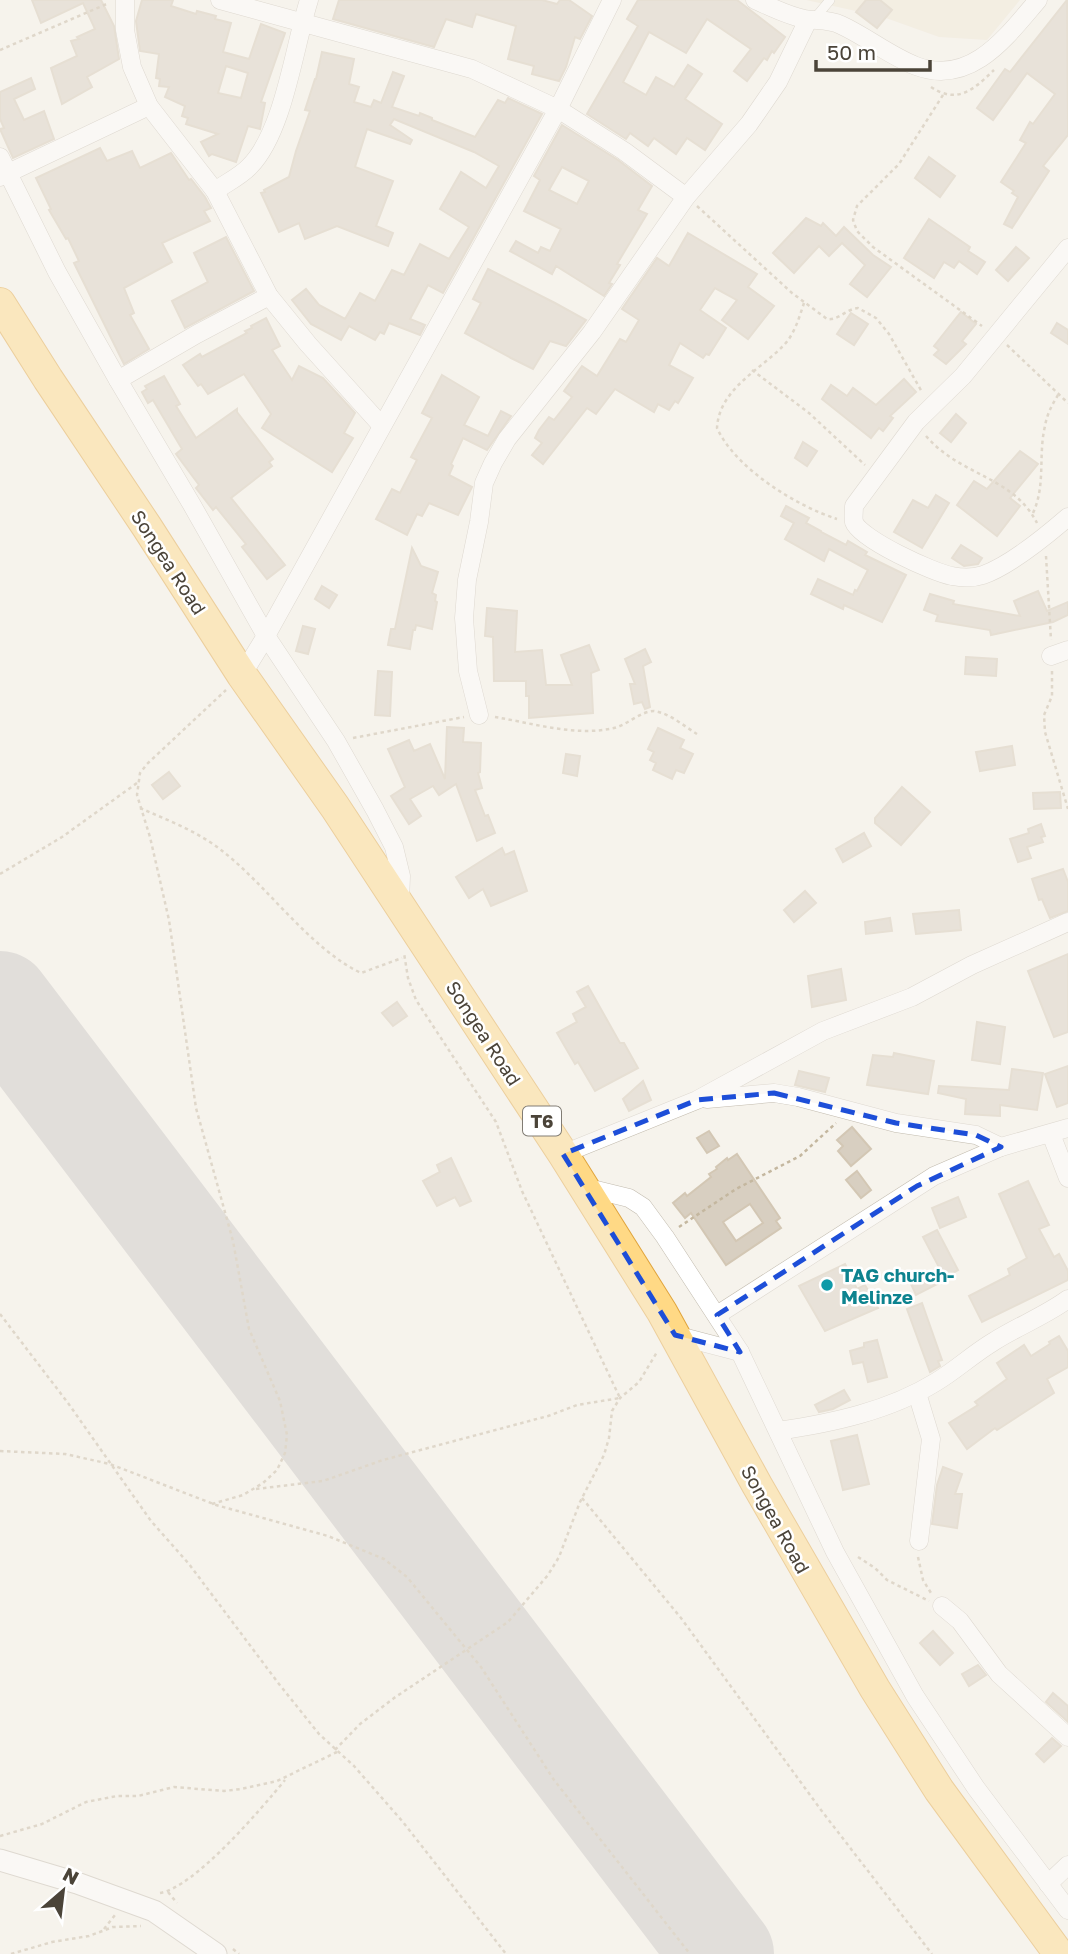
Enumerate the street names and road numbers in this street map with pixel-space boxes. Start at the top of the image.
street label: Songea Road [127,505,211,619]
street label: Songea Road [442,976,526,1090]
road number: T6 [523,1106,561,1136]
street label: Songea Road [737,1461,815,1577]

